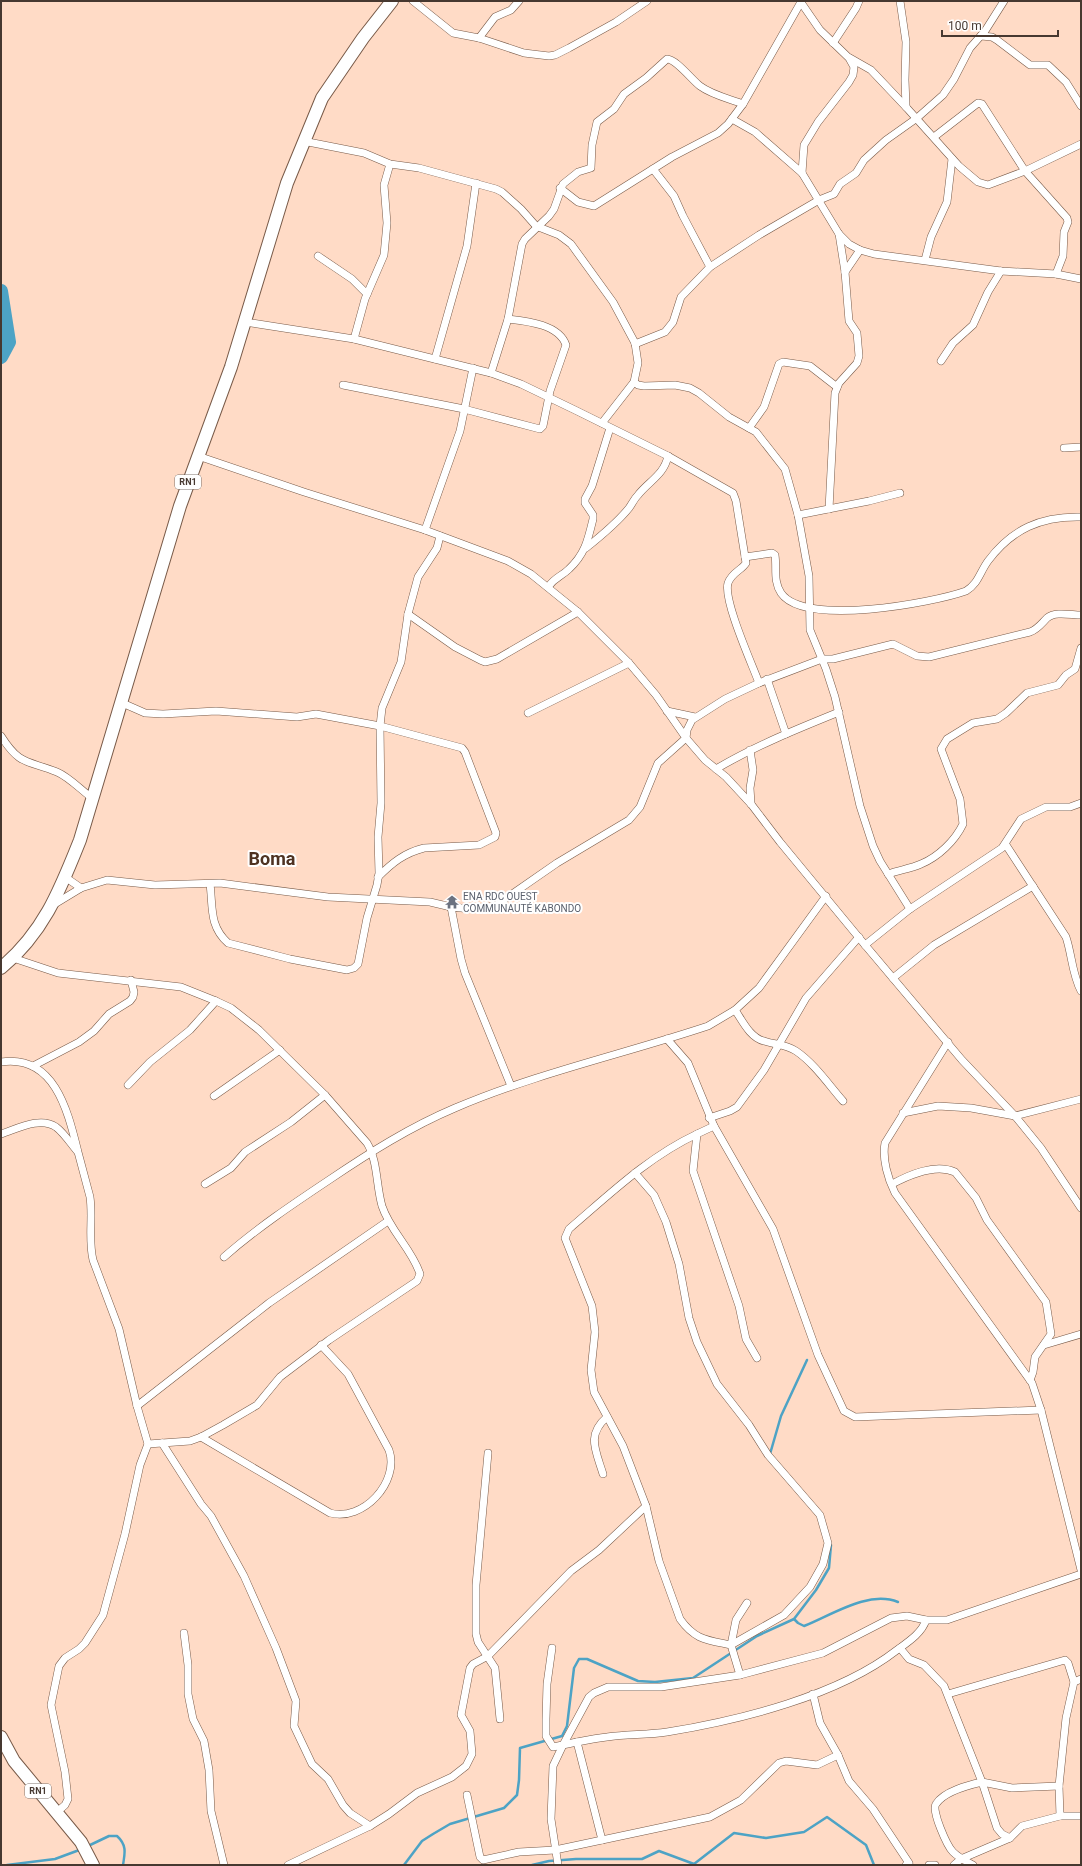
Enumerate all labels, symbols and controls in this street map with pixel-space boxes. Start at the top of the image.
scale bar [942,12,1058,38]
text: 100 m [948,19,982,33]
road number: RN1 [175,475,201,489]
district label: Boma [249,848,296,869]
place label: ENA RDC OUEST COMMUNAUTÉ KABONDO [463,891,581,914]
temple icon: ENA RDC OUEST COMMUNAUTÉ KABONDO [444,894,460,910]
road number: RN1 [25,1784,51,1798]

